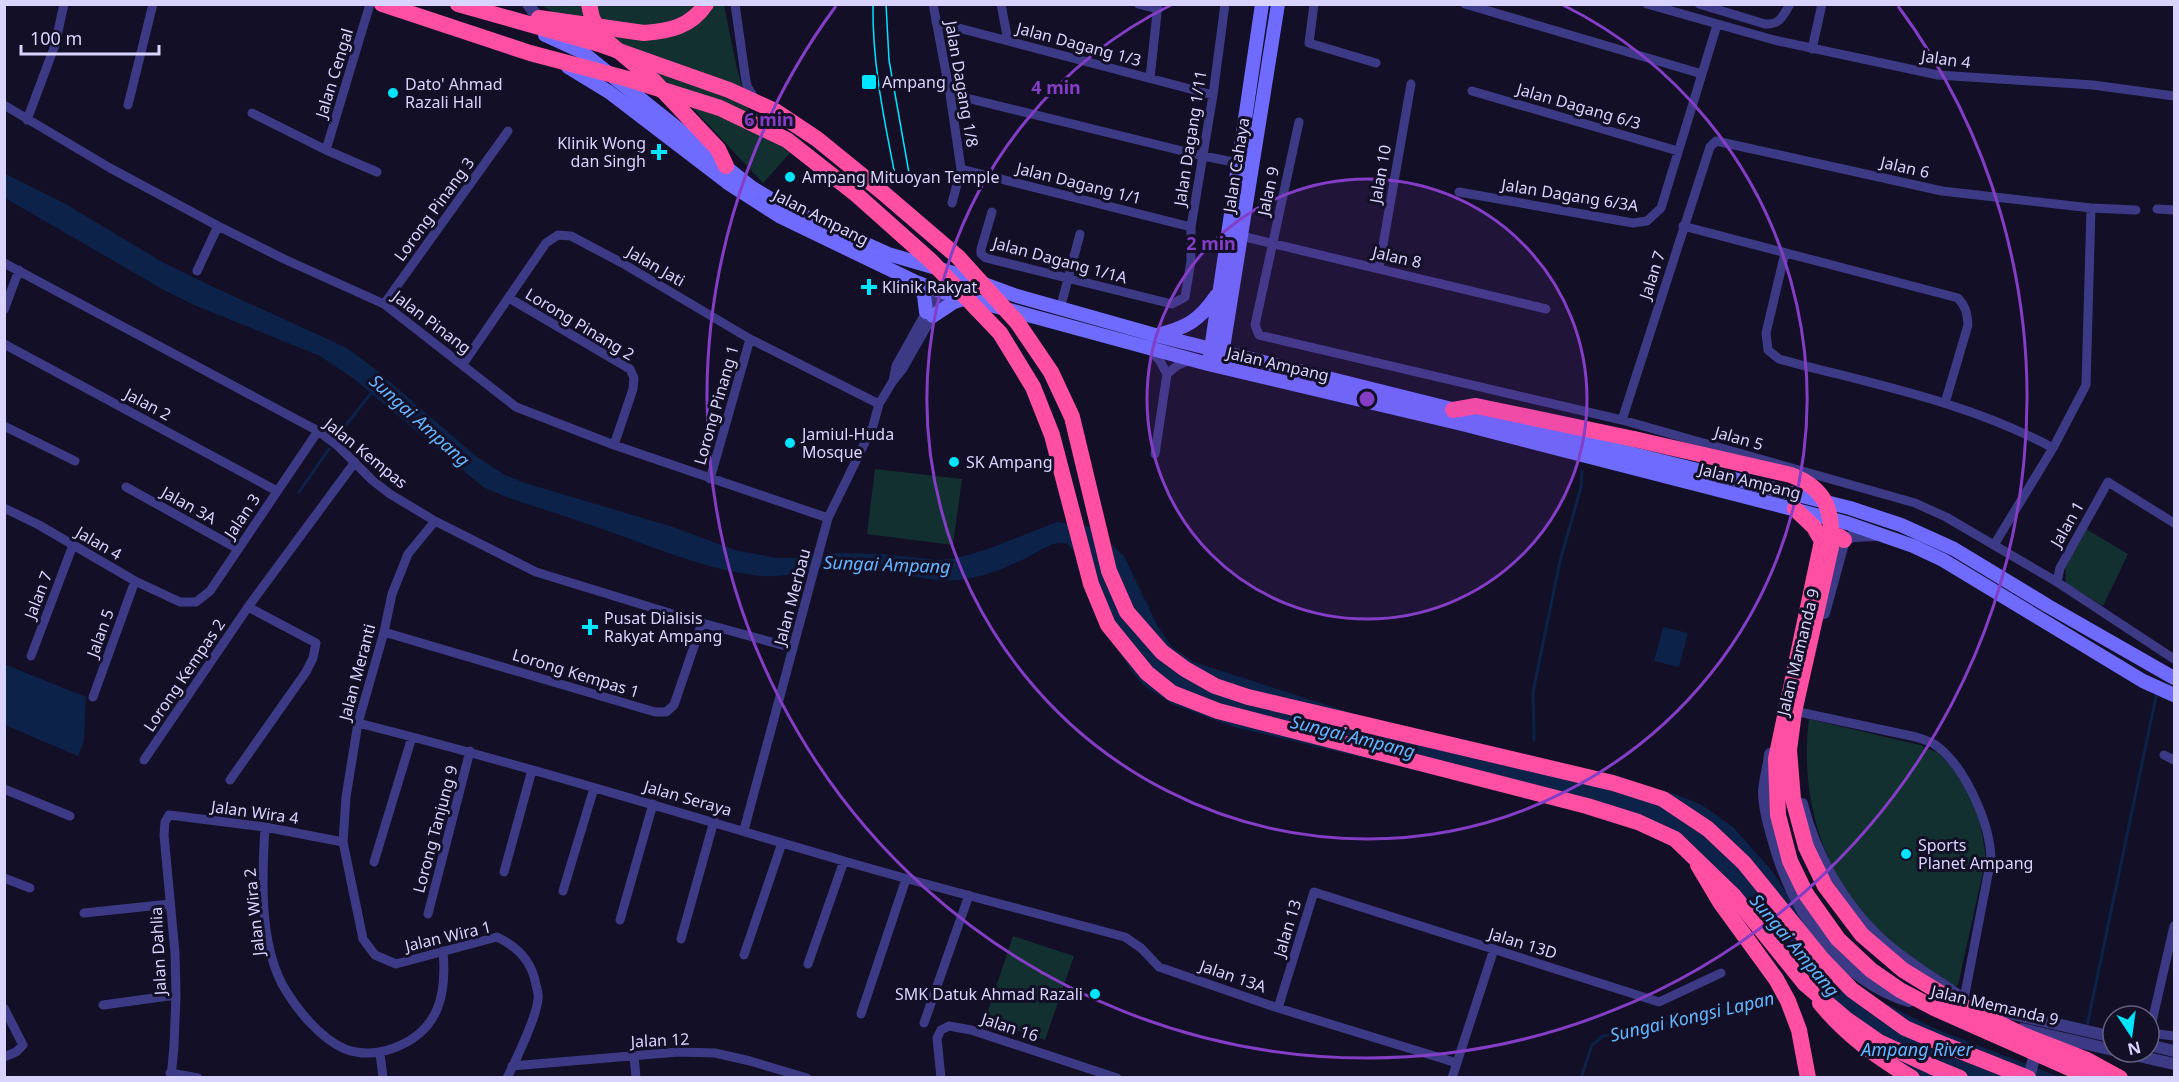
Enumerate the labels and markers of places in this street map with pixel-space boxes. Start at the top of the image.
place label: Ampang [882,71,946,93]
place label: Dato' Ahmad Razali Hall [405,73,503,113]
marker: Ampang [860,73,878,91]
marker: Dato' Ahmad Razali Hall [386,86,400,100]
place label: Klinik Wong dan Singh [557,132,646,172]
marker: Klinik Wong dan Singh [650,143,668,161]
place label: Ampang Mituoyan Temple [802,166,1000,188]
marker: Ampang Mituoyan Temple [783,170,797,184]
place label: Klinik Rakyat [882,276,977,298]
marker: Klinik Rakyat [860,278,878,296]
centre of rings [1357,389,1377,409]
place label: Jamiul-Huda Mosque [800,423,894,463]
marker: Jamiul-Huda Mosque [783,436,797,450]
place label: SK Ampang [966,451,1053,473]
marker: SK Ampang [947,455,961,469]
place label: Pusat Dialisis Rakyat Ampang [604,607,722,647]
marker: Pusat Dialisis Rakyat Ampang [581,618,599,636]
place label: Sports Planet Ampang [1918,834,2033,874]
marker: Sports Planet Ampang [1899,847,1913,861]
place label: SMK Datuk Ahmad Razali [895,983,1083,1005]
marker: SMK Datuk Ahmad Razali [1088,987,1102,1001]

